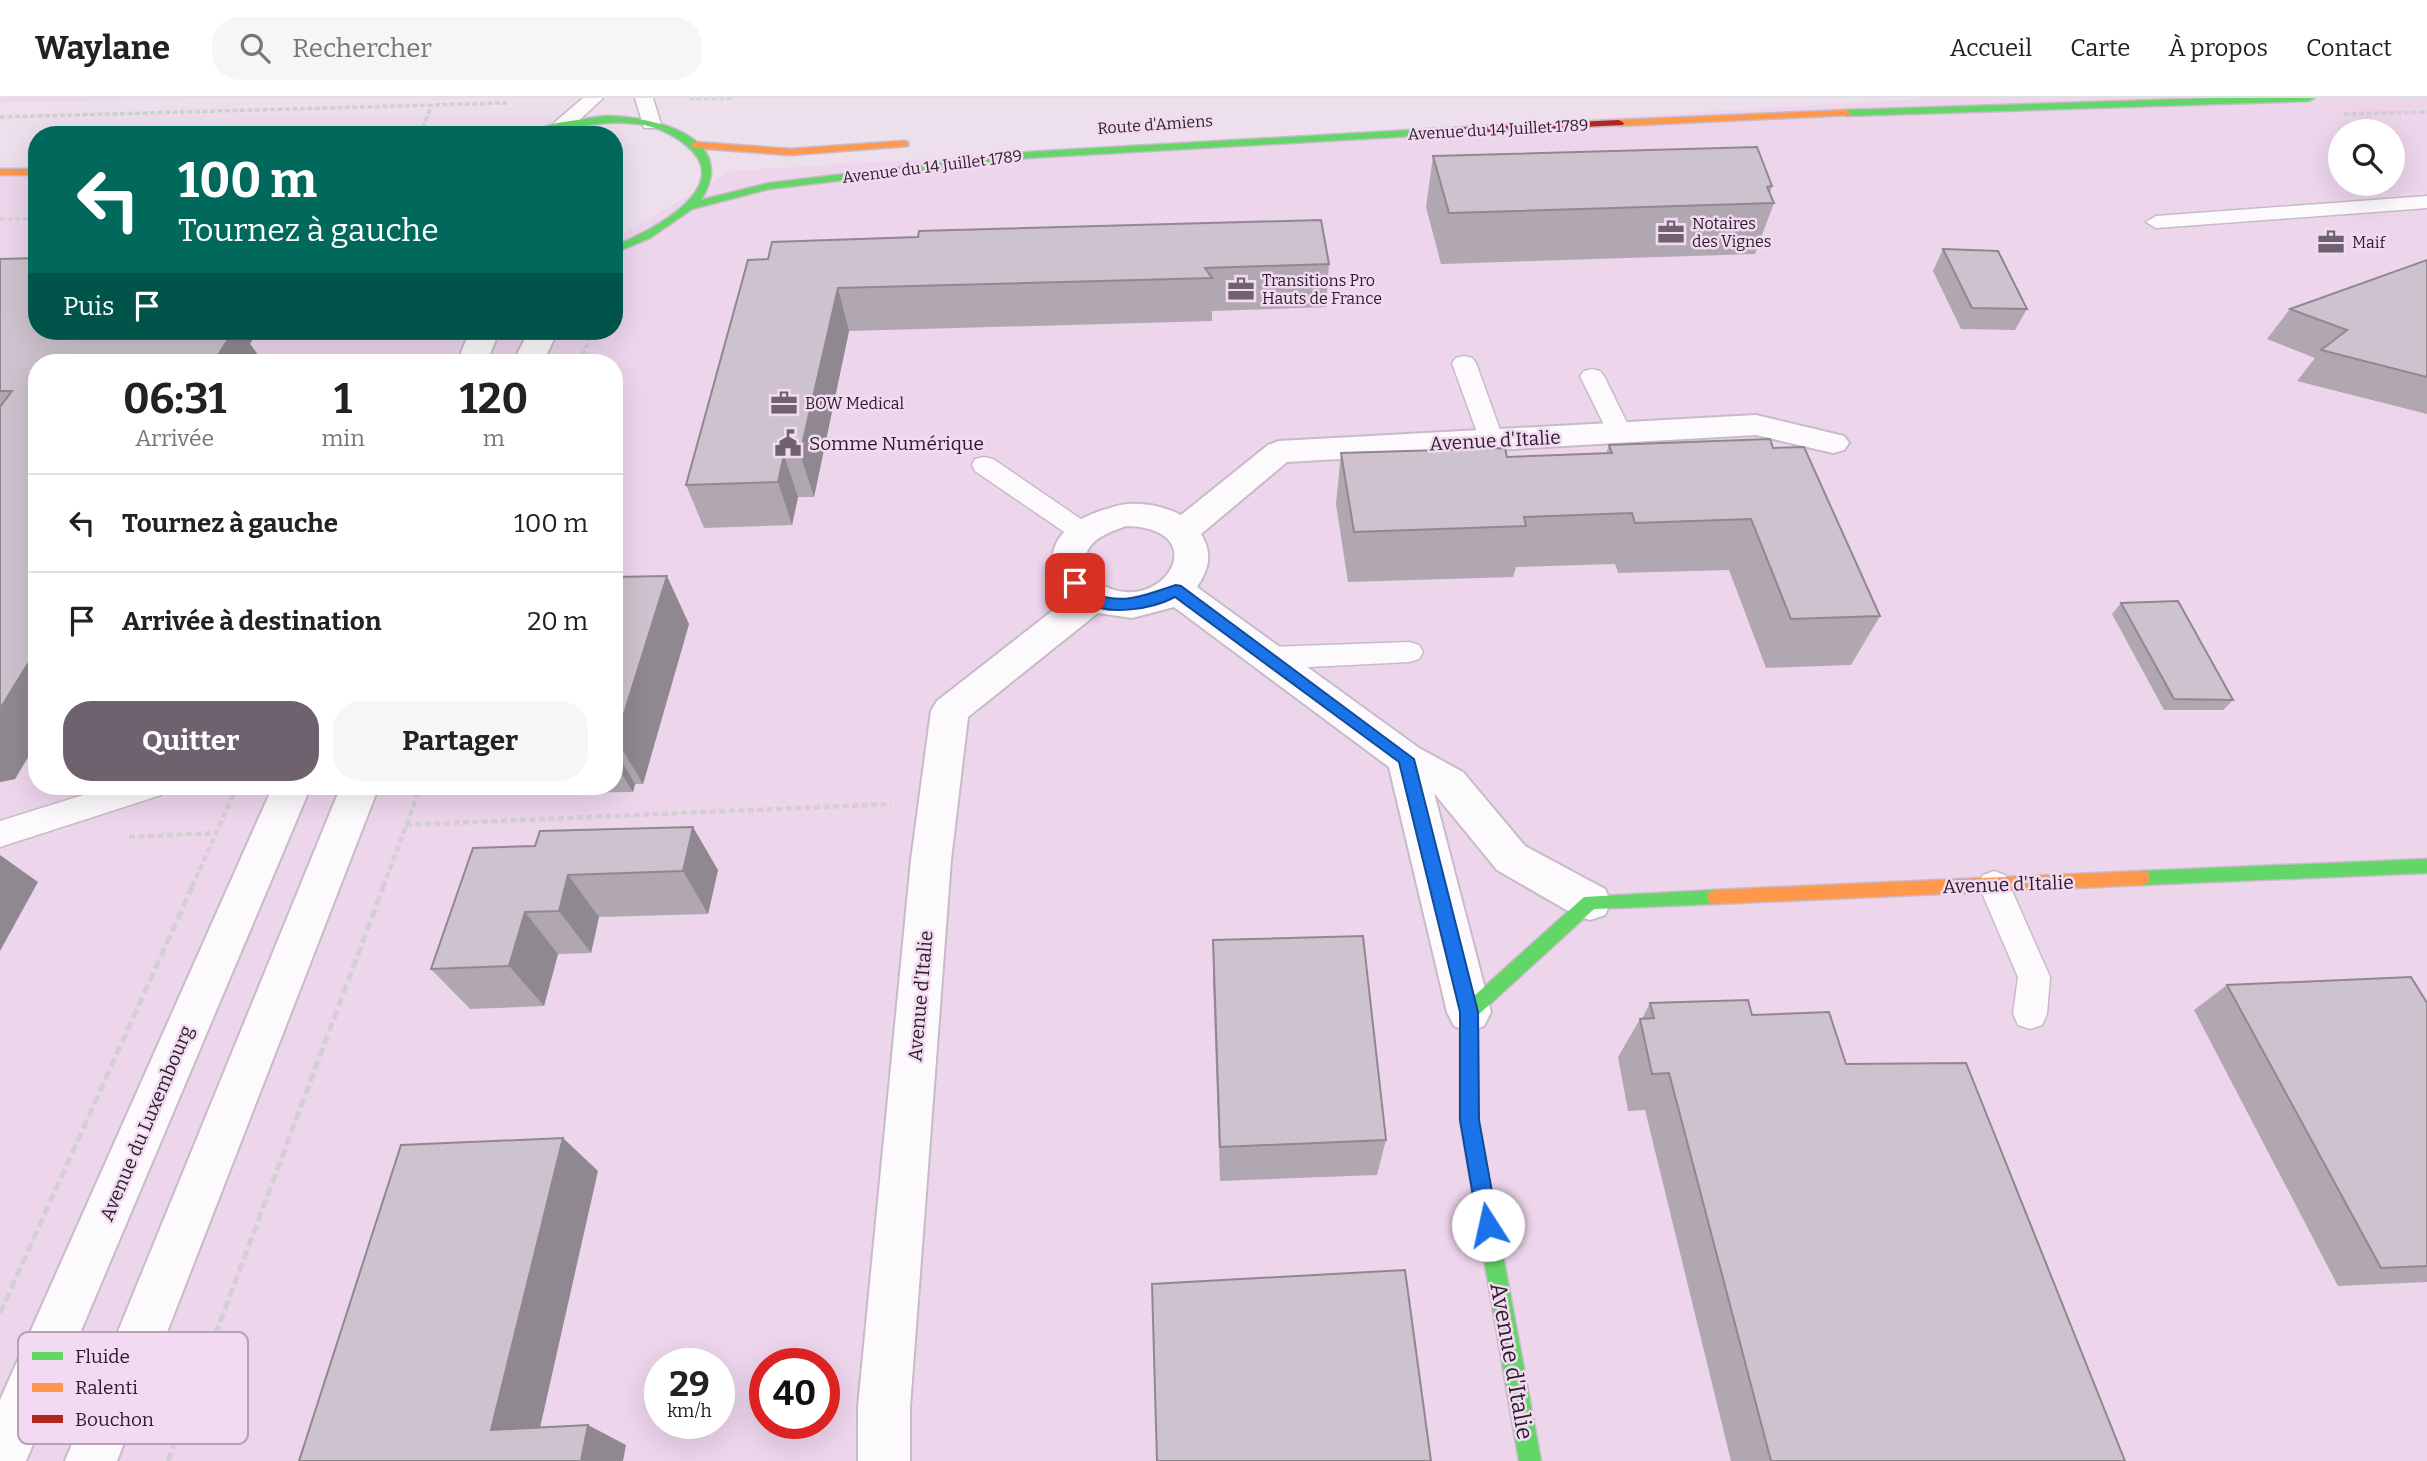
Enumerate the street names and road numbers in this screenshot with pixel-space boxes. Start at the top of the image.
street label: Route d'Amiens [1097,111,1213,138]
street label: Avenue du 14 Juillet 1789 [1407,115,1589,144]
street label: Avenue du 14 Juillet 1789 [841,146,1023,187]
street label: Avenue d'Italie [1429,426,1561,455]
street label: Avenue d'Italie [1942,871,2074,898]
street label: Avenue d'Italie [903,930,938,1062]
street label: Avenue du Luxembourg [95,1022,198,1224]
street label: Avenue d'Italie [1484,1280,1540,1442]

